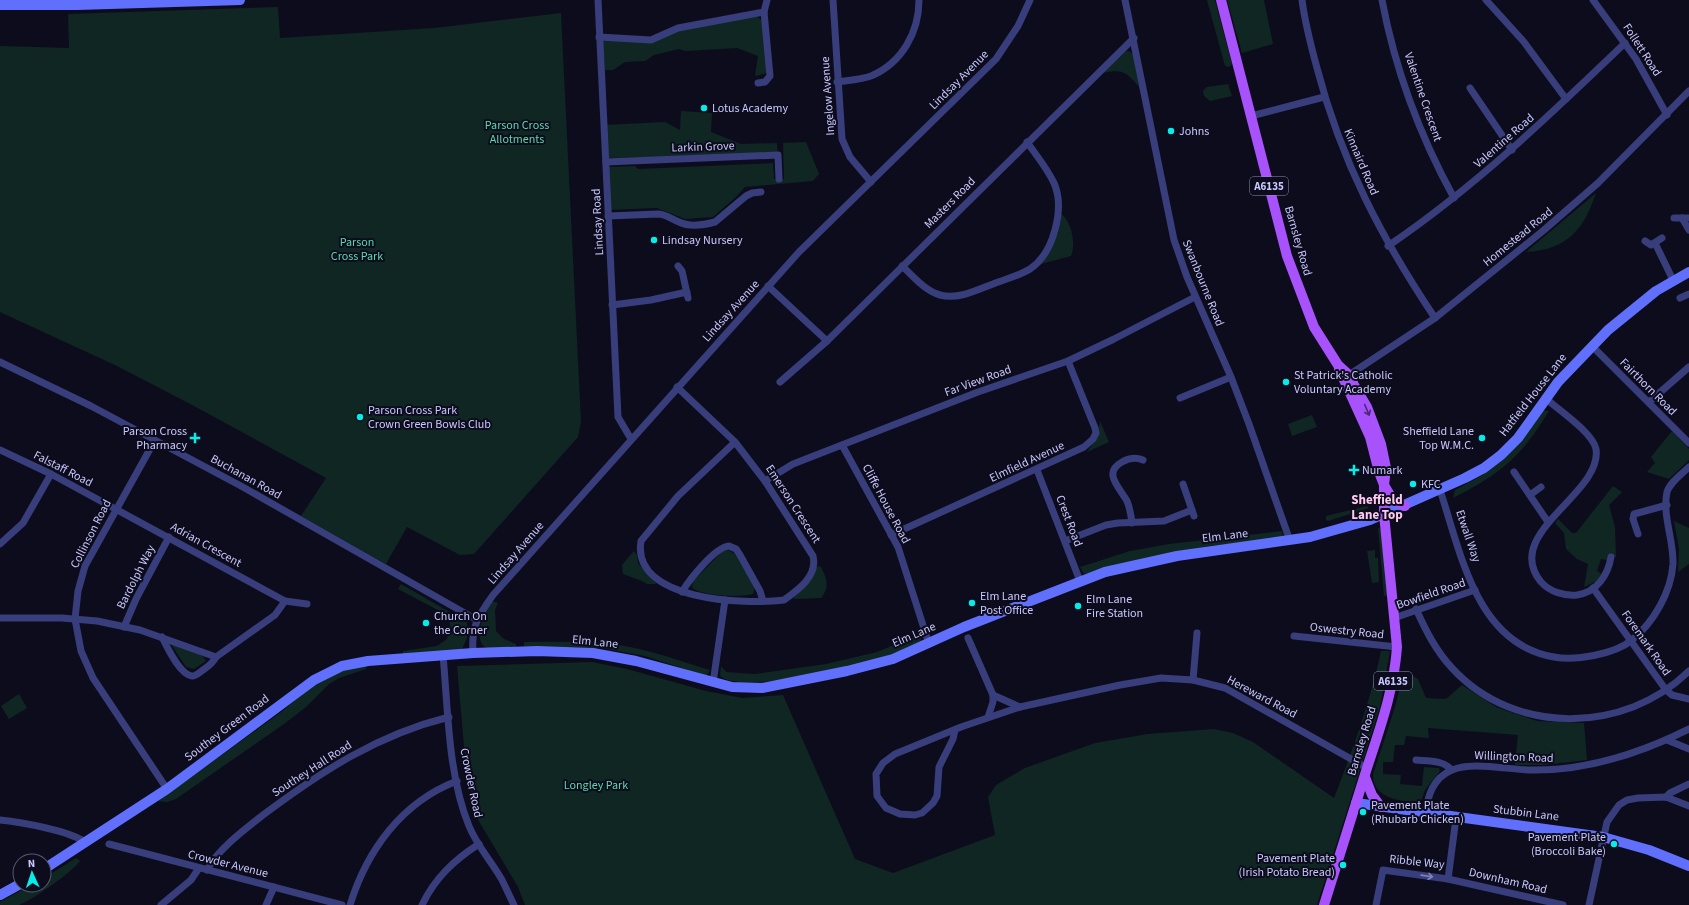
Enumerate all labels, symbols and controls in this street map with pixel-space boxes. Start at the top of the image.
street label: Follett Road [1618,20,1666,80]
street label: Lindsay Avenue [925,46,993,114]
street label: Valentine Crescent [1400,50,1446,144]
street label: Ingelow Avenue [817,56,839,136]
place label: Lotus Academy [712,100,788,117]
marker: Lotus Academy [699,103,709,113]
street label: Valentine Road [1470,110,1538,172]
park label: Parson Cross Allotments [485,117,549,148]
place label: Johns [1179,123,1209,140]
marker: Johns [1166,126,1176,136]
street label: Kinnaird Road [1339,126,1383,198]
street label: Larkin Grove [671,137,735,157]
street label: Masters Road [920,173,980,233]
road number: A6135 [1250,177,1288,195]
street label: Lindsay Road [588,188,608,256]
street label: Homestead Road [1479,203,1557,271]
street label: Barnsley Road [1280,204,1316,278]
place label: Lindsay Nursery [662,232,743,249]
park label: Parson Cross Park [331,234,383,265]
marker: Lindsay Nursery [649,235,659,245]
street label: Swanbourne Road [1178,237,1228,329]
street label: Lindsay Avenue [699,276,763,346]
street label: Hatfield House Lane [1495,350,1571,440]
street label: Fairthorn Road [1616,355,1680,419]
street label: Far View Road [942,361,1014,401]
place label: St Patrick's Catholic Voluntary Academy [1294,367,1393,398]
marker: St Patrick's Catholic Voluntary Academy [1281,377,1291,387]
place label: Parson Cross Park Crown Green Bowls Club [368,402,491,433]
one-way arrow [1364,403,1372,415]
marker: Parson Cross Park Crown Green Bowls Club [355,412,365,422]
place label: Parson Cross Pharmacy [123,423,187,454]
place label: Sheffield Lane Top W.M.C. [1403,423,1474,454]
marker: Parson Cross Pharmacy [190,433,200,443]
marker: Sheffield Lane Top W.M.C. [1477,433,1487,443]
street label: Elmfield Avenue [987,437,1067,487]
street label: Falstaff Road [30,447,96,491]
street label: Buchanan Road [207,450,285,504]
street label: Emerson Crescent [761,461,825,547]
street label: Cliffe House Road [858,461,914,547]
place label: Numark [1362,462,1402,479]
marker: Numark [1349,465,1359,475]
place label: KFC [1421,476,1441,493]
marker: KFC [1408,479,1418,489]
district label: Sheffield Lane Top [1351,491,1403,524]
street label: Crest Road [1051,493,1087,549]
street label: Collinson Road [66,497,116,571]
street label: Etwall Way [1451,508,1485,565]
street label: Adrian Crescent [167,518,245,572]
street label: Lindsay Avenue [484,518,548,588]
street label: Elm Lane [1201,525,1249,547]
street label: Bardolph Way [113,542,160,612]
street label: Bowfield Road [1394,574,1468,614]
place label: Elm Lane Post Office [980,588,1033,619]
place label: Elm Lane Fire Station [1086,591,1143,622]
marker: Elm Lane Post Office [967,598,977,608]
marker: Elm Lane Fire Station [1073,601,1083,611]
street label: Foremark Road [1617,607,1675,679]
place label: Church On the Corner [434,608,488,639]
marker: Church On the Corner [421,618,431,628]
street label: Elm Lane [889,618,939,652]
street label: Oswestry Road [1309,619,1385,643]
street label: Elm Lane [571,631,619,653]
street label: Hereward Road [1224,671,1300,723]
road number: A6135 [1374,672,1412,690]
street label: Southey Green Road [181,690,273,766]
street label: Barnsley Road [1343,704,1381,778]
street label: Southey Hall Road [269,737,355,801]
street label: Crowder Road [455,747,487,819]
street label: Willington Road [1474,747,1554,767]
park label: Longley Park [564,777,628,794]
place label: Pavement Plate (Rhubarb Chicken) [1371,797,1464,828]
street label: Stubbin Lane [1492,801,1560,825]
marker: Pavement Plate (Rhubarb Chicken) [1358,807,1368,817]
place label: Pavement Plate (Broccoli Bake) [1528,829,1606,860]
marker: Pavement Plate (Broccoli Bake) [1609,839,1619,849]
street label: Crowder Avenue [186,846,270,882]
place label: Pavement Plate (Irish Potato Bread) [1239,850,1335,881]
street label: Ribble Way [1389,851,1446,873]
north arrow [12,853,52,893]
text: N [27,856,36,871]
marker: Pavement Plate (Irish Potato Bread) [1338,860,1348,870]
street label: Downham Road [1467,864,1549,898]
one-way arrow [1420,872,1433,880]

